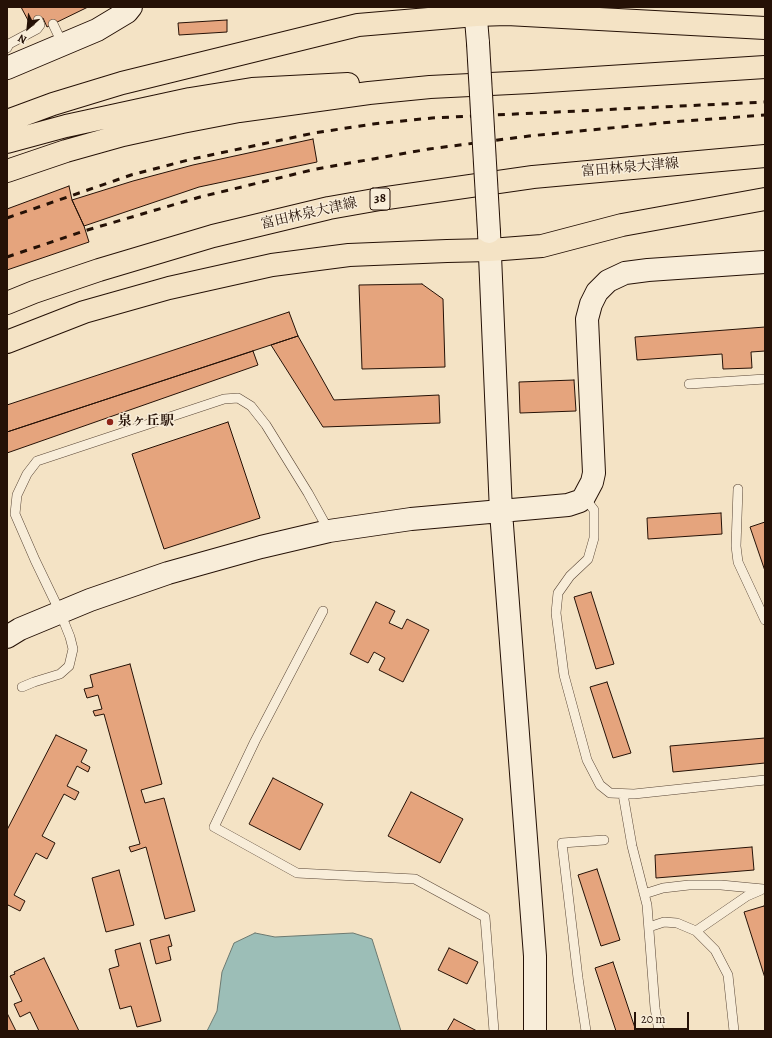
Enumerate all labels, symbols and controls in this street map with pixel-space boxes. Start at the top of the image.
north arrow [8,8,48,48]
text: N [15,31,29,48]
street label: 富田林泉大津線 [580,155,680,181]
road number: 38 [370,188,390,210]
street label: 富田林泉大津線 [259,195,359,233]
place label: 泉ヶ丘駅 [118,414,174,430]
marker: 泉ヶ丘駅 [105,417,115,427]
scale bar [636,1004,691,1030]
text: 20 m [641,1011,665,1027]

